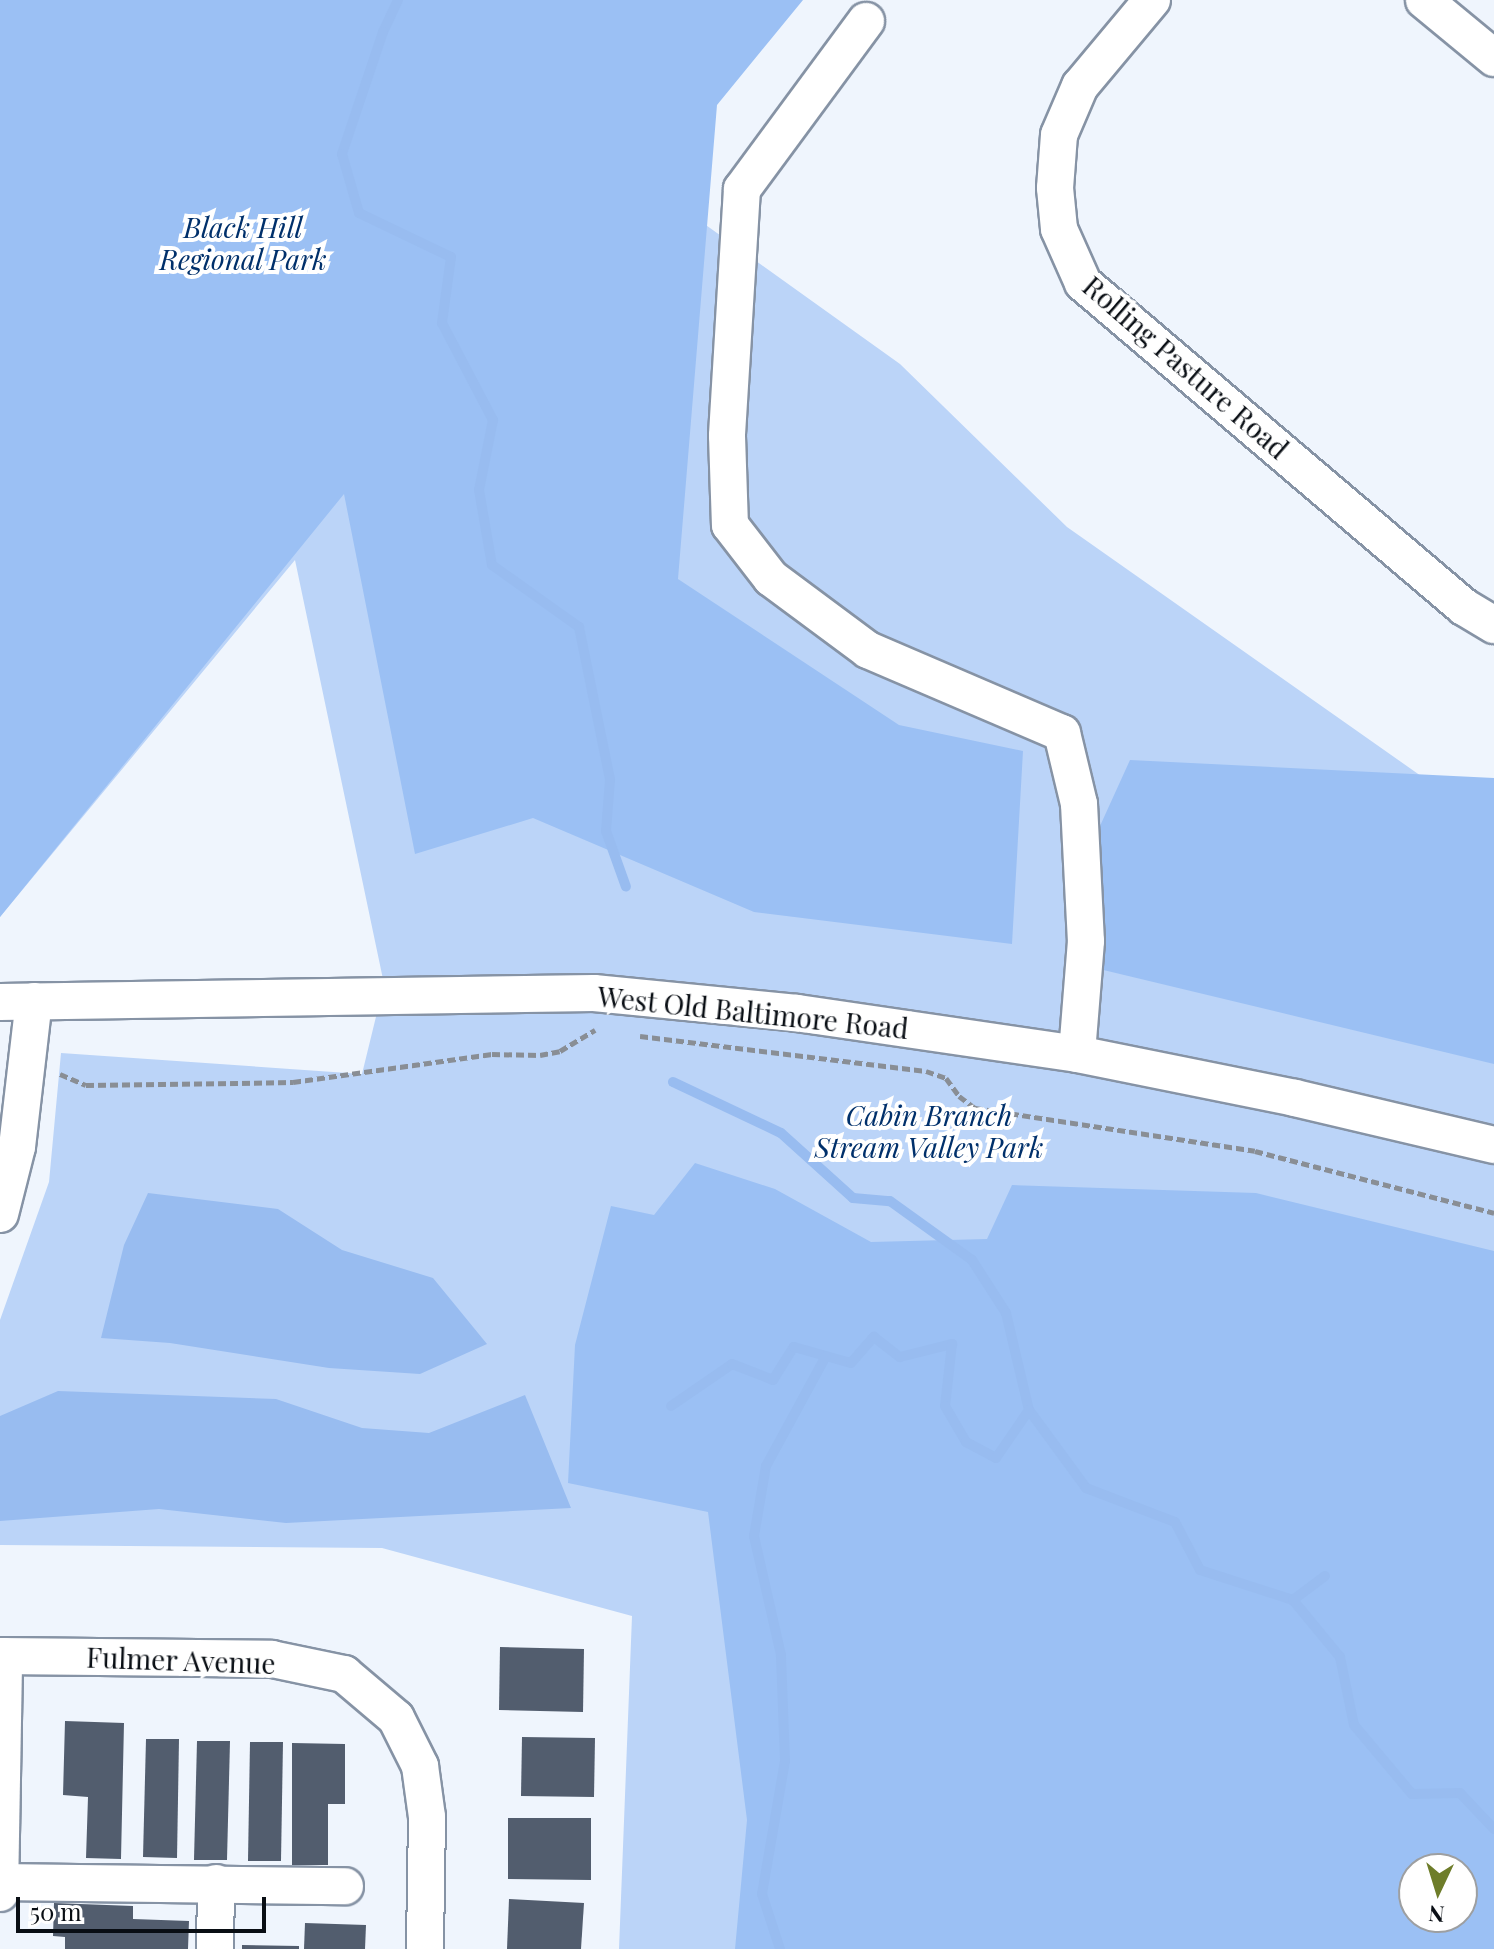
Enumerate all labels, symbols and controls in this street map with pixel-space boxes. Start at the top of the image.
park label: Black Hill Regional Park [159,210,327,276]
street label: Rolling Pasture Road [1076,269,1296,465]
street label: West Old Baltimore Road [596,979,910,1045]
park label: Cabin Branch Stream Valley Park [815,1098,1043,1164]
street label: Fulmer Avenue [85,1640,277,1680]
north arrow [1398,1853,1478,1933]
scale bar [20,1881,270,1931]
text: 50 m [30,1895,82,1927]
text: N [1428,1899,1445,1930]

